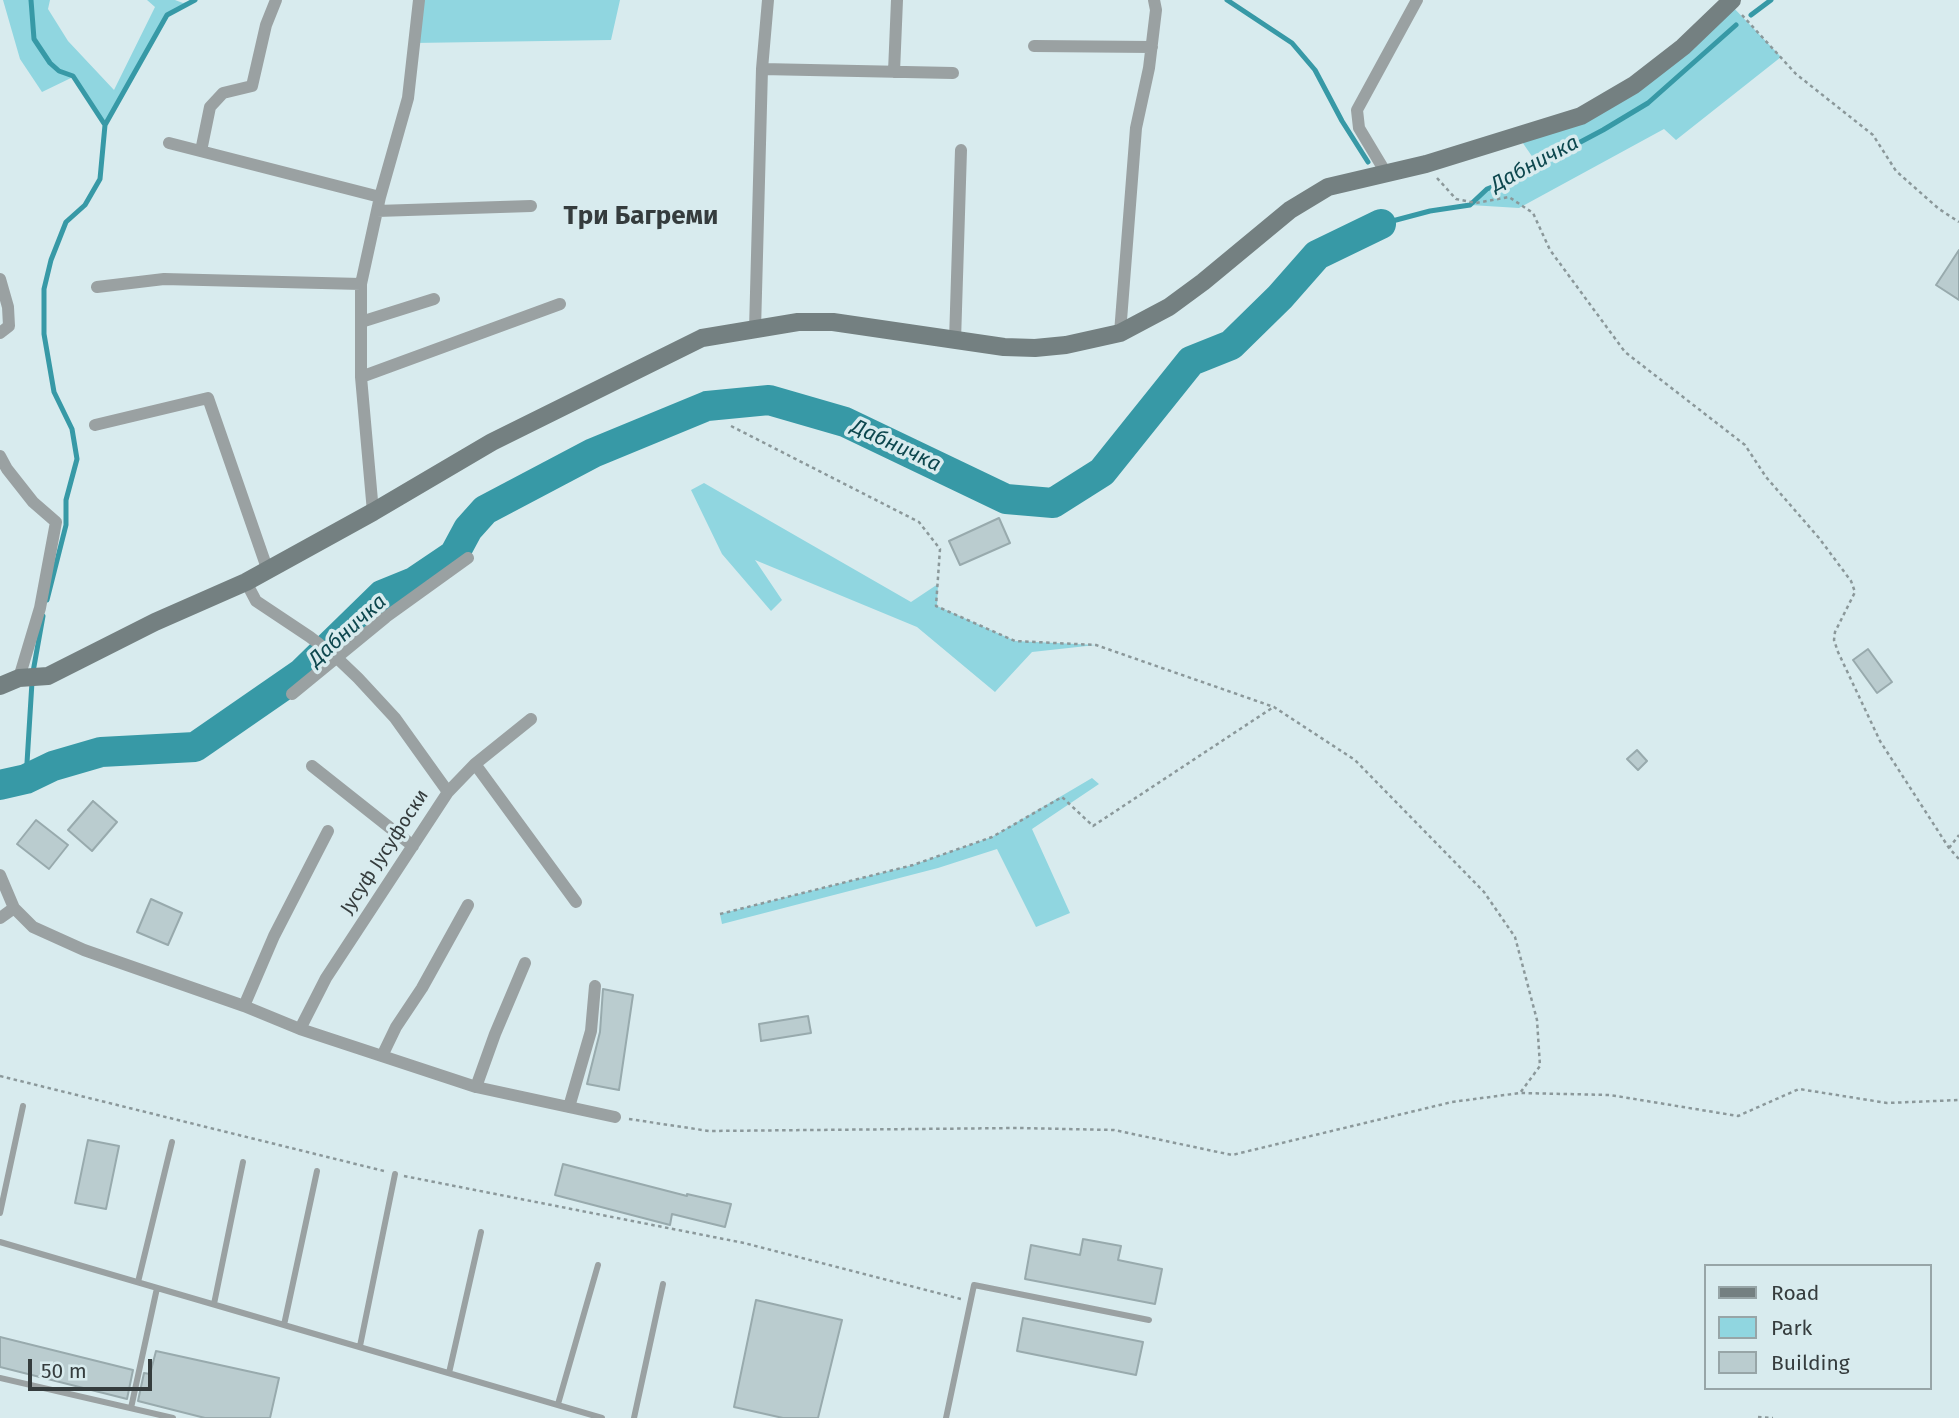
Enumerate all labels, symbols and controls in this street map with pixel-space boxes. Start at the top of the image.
water label: Дабничка [1487,130,1583,198]
district label: Три Багреми [564,201,718,233]
water label: Дабничка [847,414,945,478]
water label: Дабничка [304,590,392,672]
street label: Јусуф Јусуфоски [336,785,434,919]
legend [1703,1264,1931,1390]
text: Road [1771,1280,1819,1306]
text: Park [1771,1315,1812,1341]
scale bar [32,1344,156,1388]
text: Building [1771,1350,1850,1376]
text: 50 m [41,1358,87,1384]

